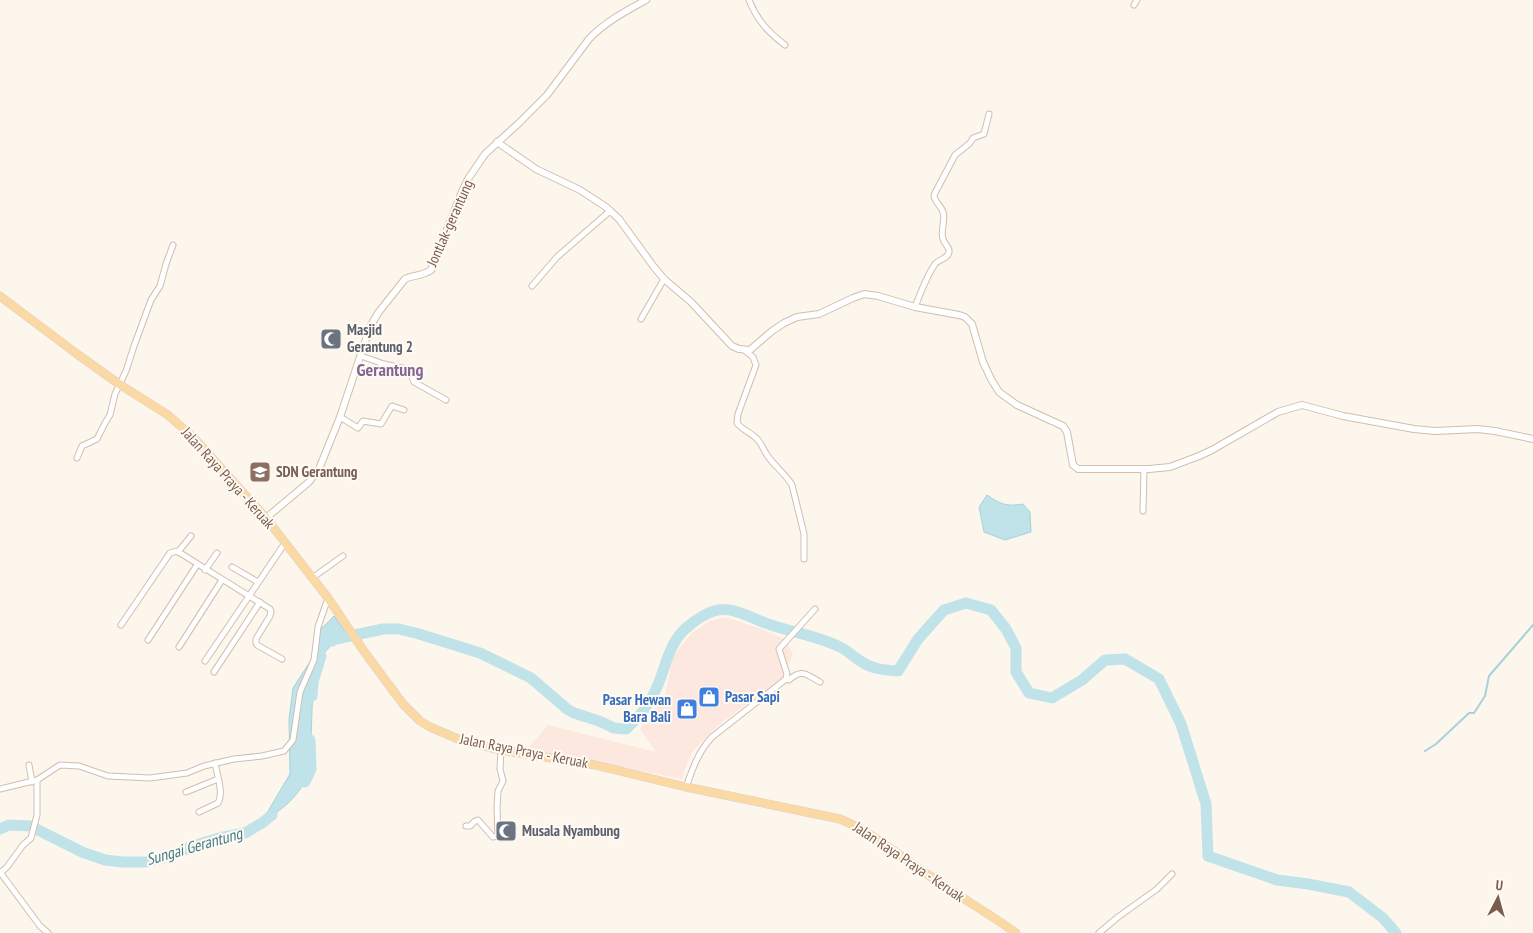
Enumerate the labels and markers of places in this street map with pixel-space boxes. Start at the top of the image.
place label: Masjid Gerantung 2 [347,320,413,356]
mosque icon: Masjid Gerantung 2 [319,327,343,351]
school or university icon: SDN Gerantung [248,460,272,484]
place label: SDN Gerantung [276,462,358,481]
shop icon: Pasar Sapi [697,685,721,709]
place label: Pasar Sapi [725,687,780,706]
place label: Pasar Hewan Bara Bali [603,690,671,726]
shop icon: Pasar Hewan Bara Bali [675,697,699,721]
mosque icon: Musala Nyambung [494,819,518,843]
place label: Musala Nyambung [522,821,620,840]

